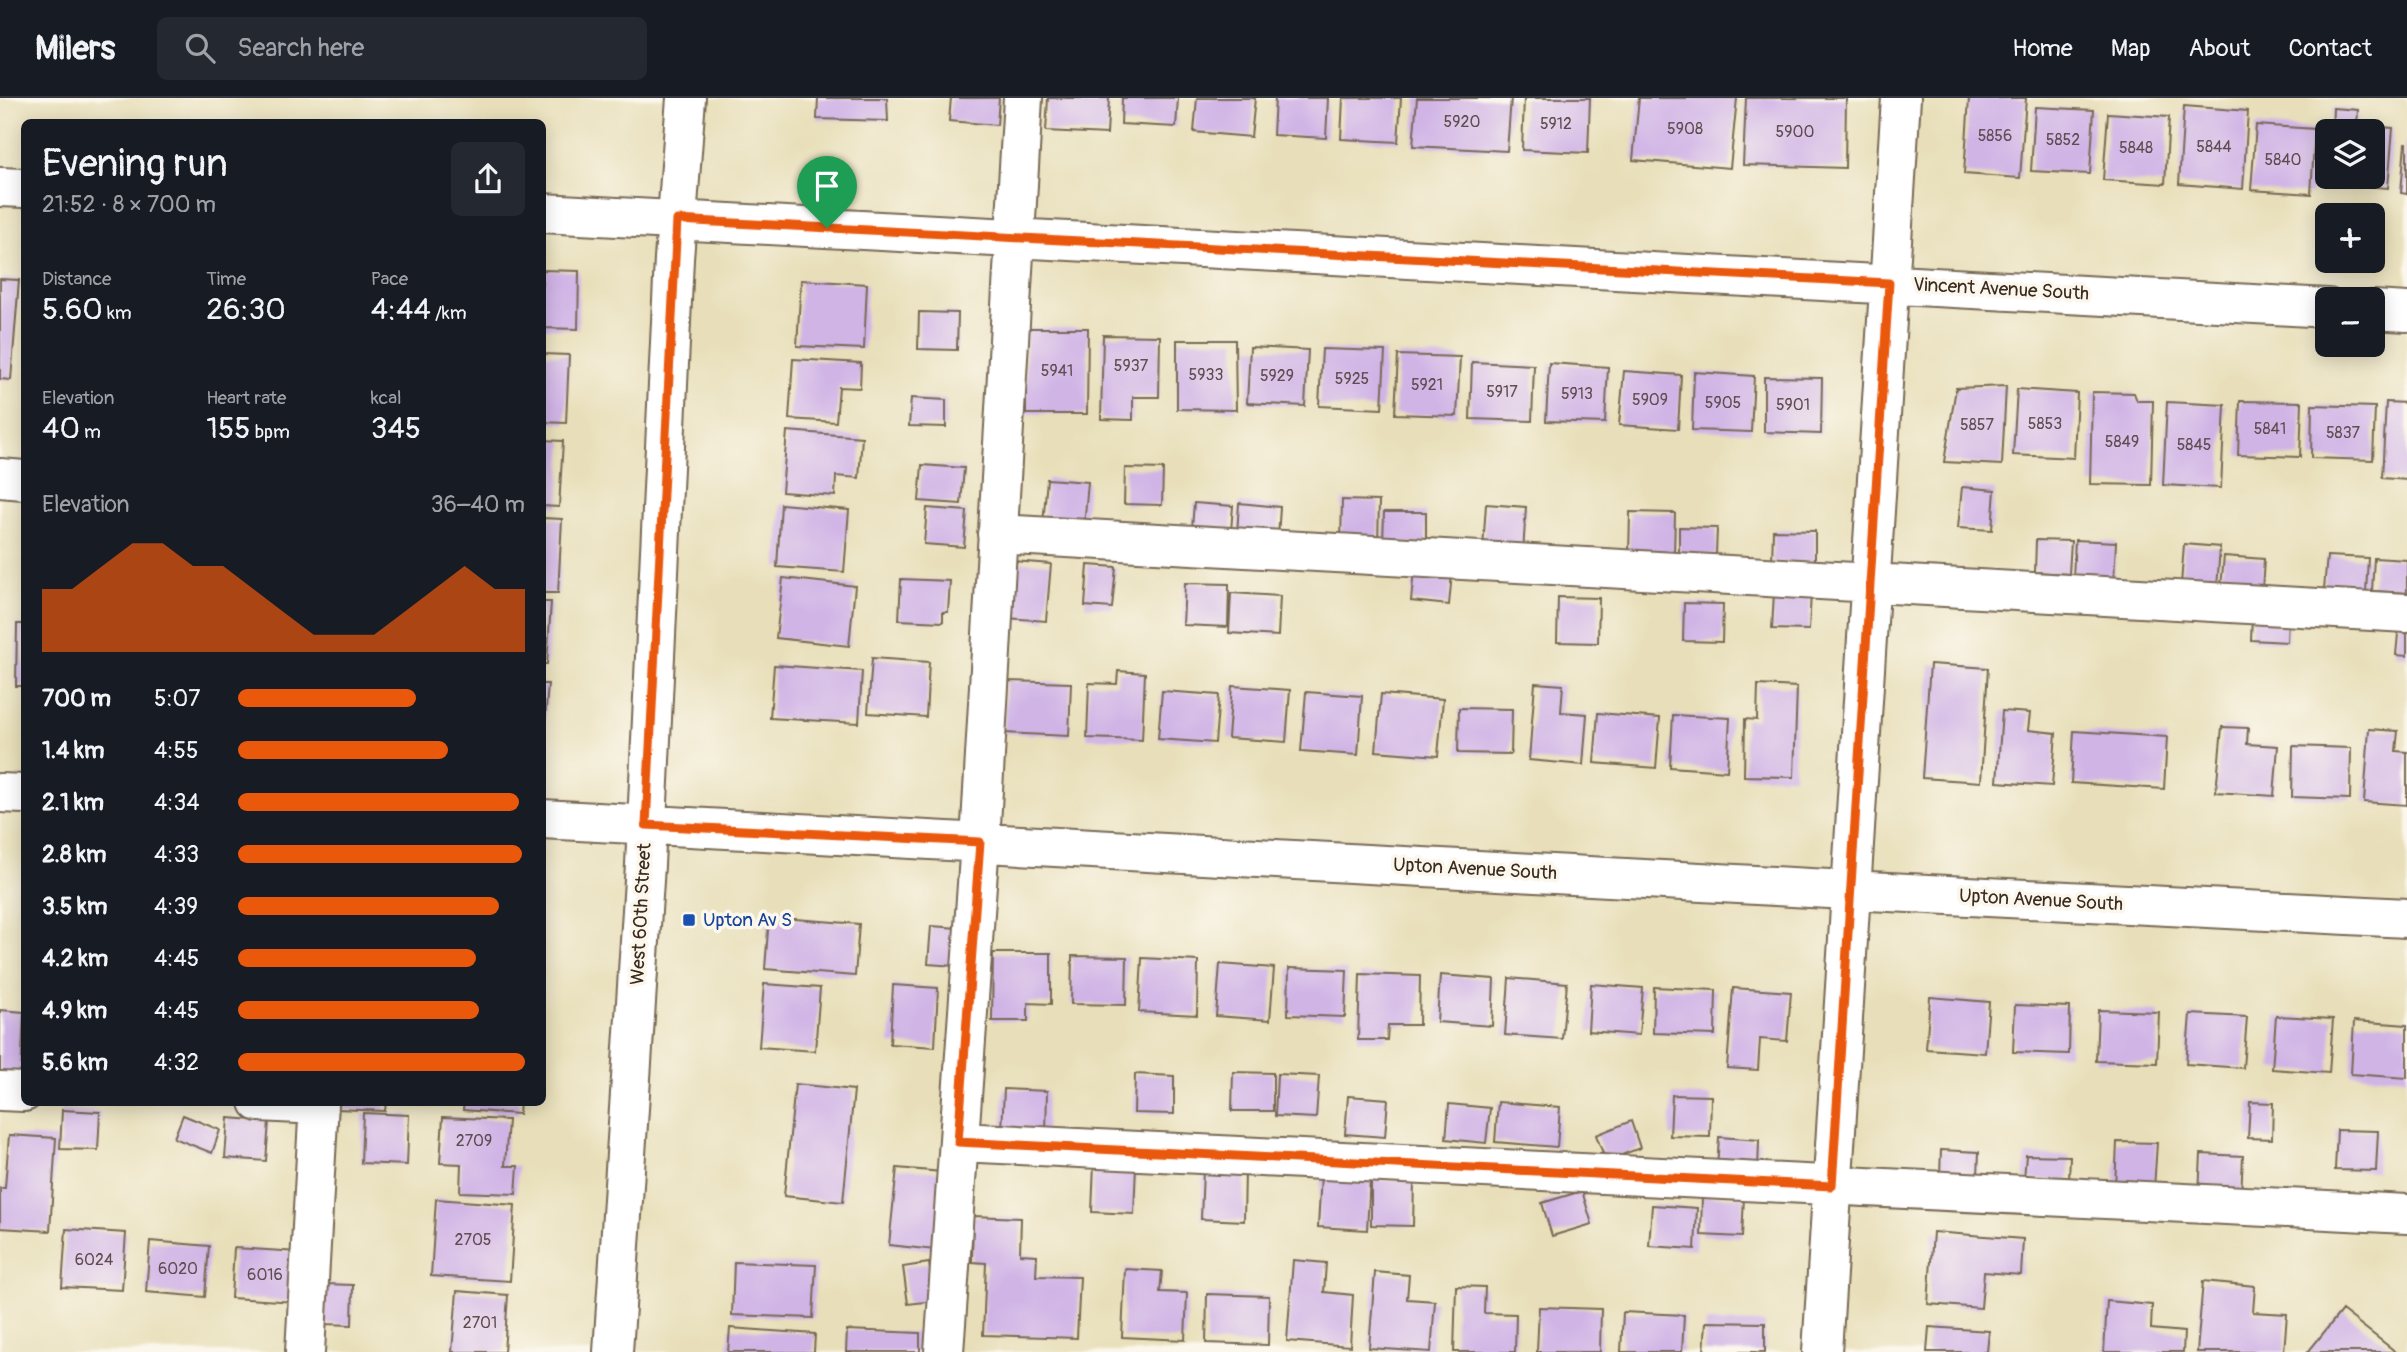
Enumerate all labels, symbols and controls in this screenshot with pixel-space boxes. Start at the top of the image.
search box [157,17,647,80]
text: Milers [35,28,115,69]
icon: search [181,29,219,67]
text: Search here [237,32,364,64]
text: Home [2012,34,2073,63]
text: Map [2111,34,2151,63]
text: About [2189,34,2251,63]
text: Contact [2289,34,2372,63]
house number: 5920 [1444,112,1480,132]
house number: 5912 [1540,114,1572,134]
house number: 5908 [1667,119,1703,139]
map controls [2315,119,2385,357]
button: layers [2315,119,2385,189]
house number: 5900 [1776,122,1814,142]
house number: 5856 [1978,126,2012,146]
house number: 5852 [2046,130,2080,150]
house number: 5844 [2196,137,2232,157]
house number: 5848 [2119,138,2153,158]
text: Evening run [42,140,228,188]
button: share [451,142,525,216]
house number: 5840 [2265,150,2302,170]
pin [797,156,857,228]
icon: arrive [808,167,846,205]
text: 21:52 · 8 × 700 m [42,190,216,219]
button: + [2315,203,2385,273]
text: Distance [42,267,111,291]
text: Time [206,267,246,291]
text: Pace [371,267,408,291]
street label: Vincent Avenue South [1912,272,2090,306]
button: − [2315,287,2385,357]
text: 5.60 [42,291,103,328]
text: 26:30 [206,291,286,328]
text: 4:44 [371,291,431,328]
text: km [103,301,132,325]
text: /km [431,301,467,325]
house number: 5937 [1114,356,1149,376]
house number: 5941 [1041,361,1073,381]
house number: 5933 [1189,365,1223,385]
house number: 5929 [1260,366,1294,386]
house number: 5925 [1335,369,1369,389]
house number: 5921 [1411,375,1443,395]
house number: 5917 [1486,382,1518,402]
house number: 5913 [1561,384,1593,404]
text: Elevation [42,386,114,410]
text: Heart rate [206,386,286,410]
text: kcal [371,386,402,410]
house number: 5909 [1632,390,1668,410]
house number: 5905 [1705,393,1741,413]
house number: 5901 [1776,395,1810,415]
text: 40 [42,410,80,447]
text: 155 [206,410,251,447]
text: 345 [371,410,421,447]
house number: 5853 [2028,414,2062,434]
house number: 5857 [1960,415,1994,435]
house number: 5841 [2254,419,2286,439]
text: m [80,420,101,444]
text: bpm [251,420,290,444]
house number: 5837 [2326,423,2361,443]
house number: 5849 [2105,432,2139,452]
house number: 5845 [2177,435,2211,455]
text: Elevation [42,490,130,519]
text: 36–40 m [431,490,525,519]
text: 700 m [42,684,111,713]
text: 5:07 [154,684,200,713]
text: 1.4 km [42,736,104,765]
text: 4:55 [154,736,198,765]
text: 2.1 km [42,788,104,817]
text: 4:34 [154,788,200,817]
text: 2.8 km [42,840,107,869]
text: 4:33 [154,840,199,869]
street label: West 60th Street [625,842,657,986]
street label: Upton Avenue South [1392,853,1558,885]
street label: Upton Avenue South [1958,884,2124,916]
text: 3.5 km [42,892,107,921]
text: 4:39 [154,892,198,921]
place label: Upton Av S [703,908,792,932]
marker: Upton Av S [681,912,697,928]
text: 4.2 km [42,944,108,973]
text: 4:45 [154,944,199,973]
text: 4.9 km [42,996,107,1025]
text: 4:45 [154,996,199,1025]
text: 5.6 km [42,1048,108,1077]
text: 4:32 [154,1048,199,1077]
house number: 2709 [456,1131,492,1151]
house number: 2705 [454,1230,492,1250]
house number: 6024 [75,1250,113,1270]
house number: 6020 [158,1259,198,1279]
house number: 6016 [247,1265,283,1285]
house number: 2701 [463,1313,497,1333]

